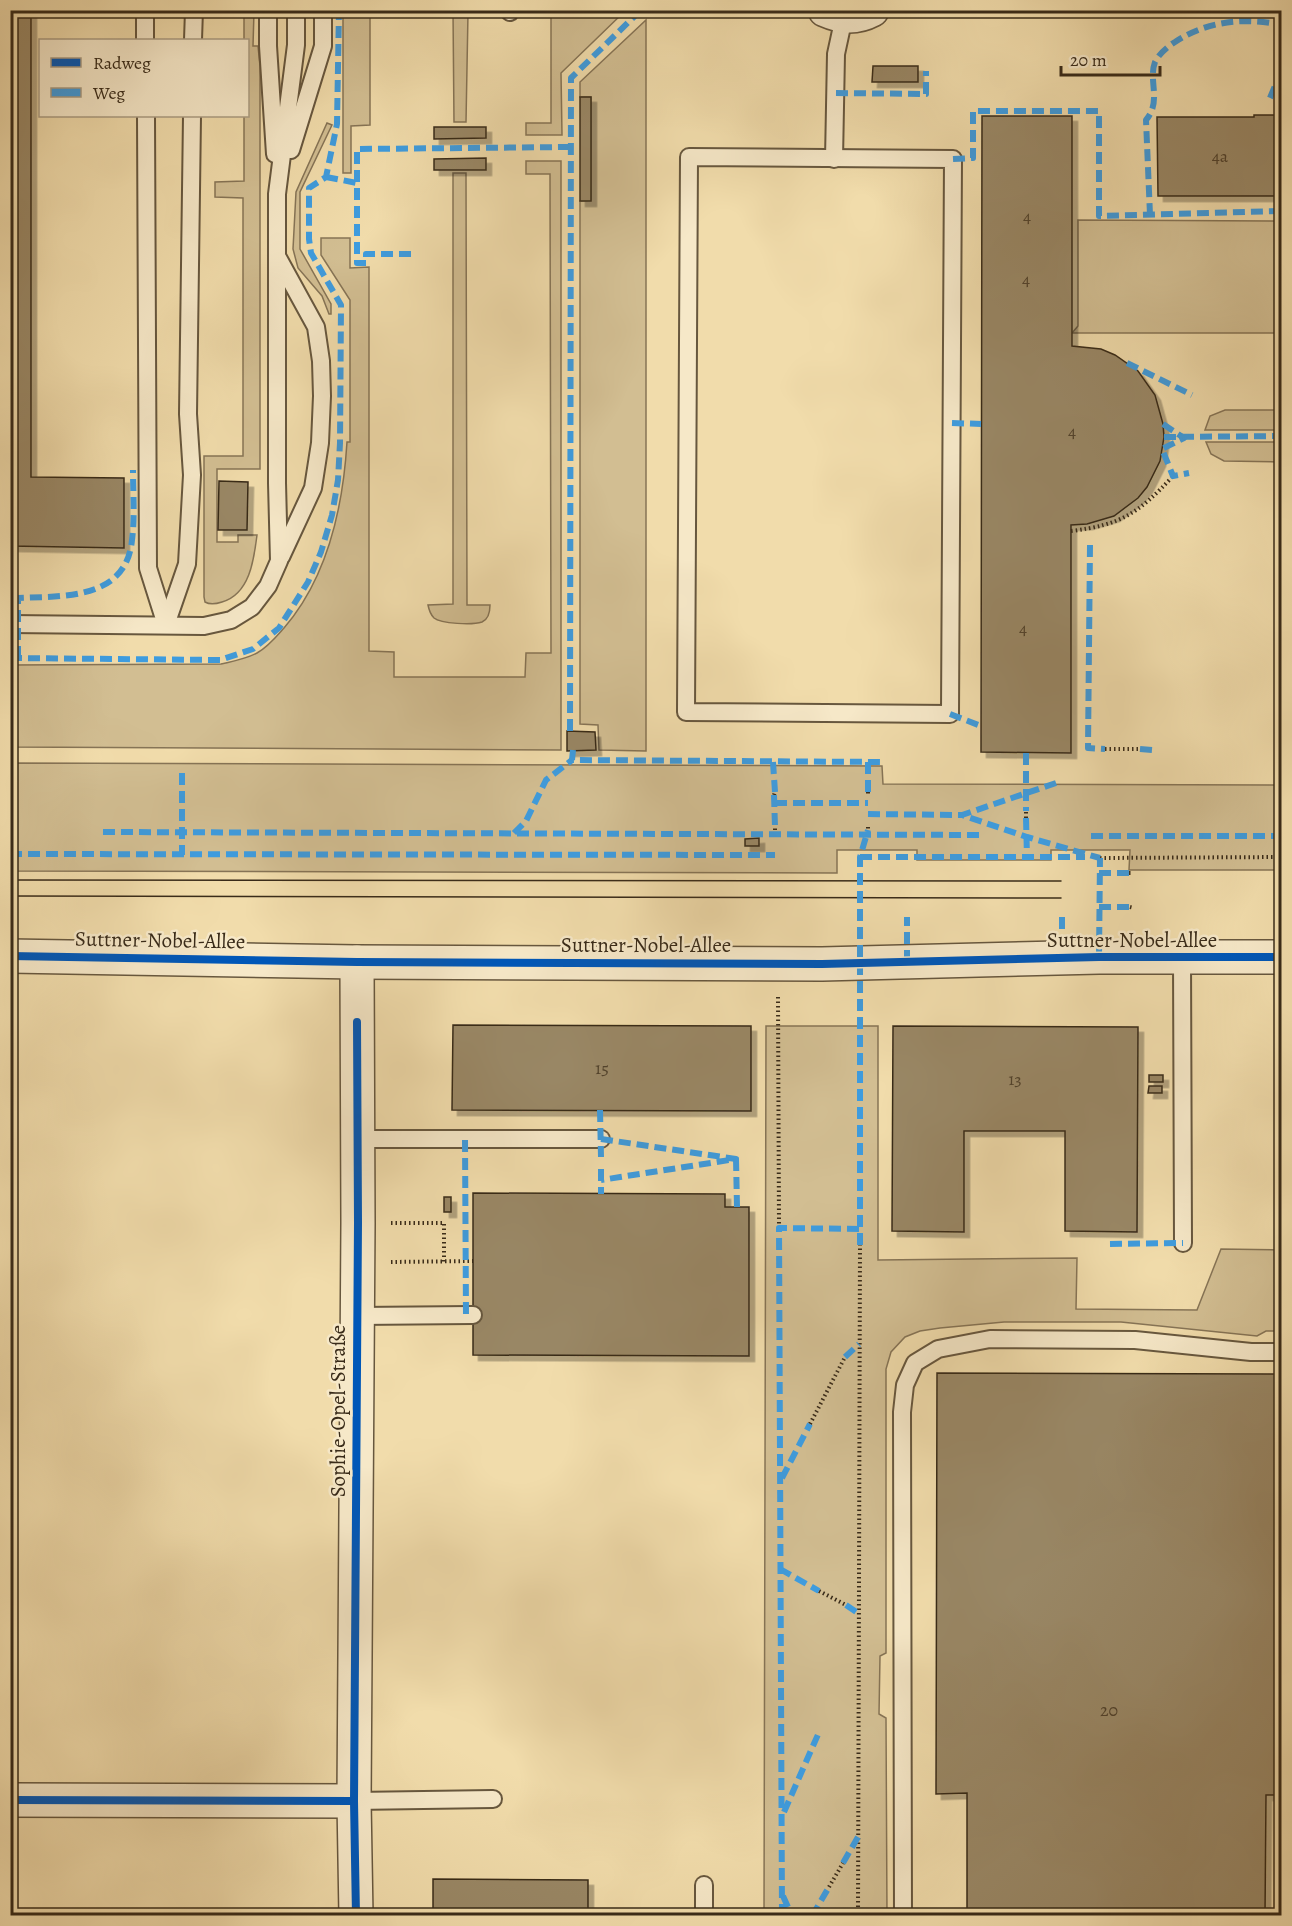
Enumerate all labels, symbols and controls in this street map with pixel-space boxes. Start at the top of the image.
legend [39,39,249,117]
scale bar [1061,39,1160,77]
text: 20 m [1070,48,1107,72]
text: Radweg [93,51,151,75]
text: Weg [92,81,125,105]
house number: 4a [1212,144,1229,168]
house number: 4 [1023,204,1031,228]
house number: 4 [1022,267,1030,291]
house number: 4 [1068,419,1076,443]
house number: 4 [1019,616,1027,640]
street label: Suttner-Nobel-Allee [75,925,245,955]
street label: Suttner-Nobel-Allee [1047,926,1217,954]
street label: Suttner-Nobel-Allee [561,931,731,959]
house number: 15 [595,1056,609,1080]
house number: 13 [1008,1067,1022,1091]
street label: Sophie-Opel-Straße [324,1325,352,1497]
house number: 20 [1100,1698,1118,1722]

